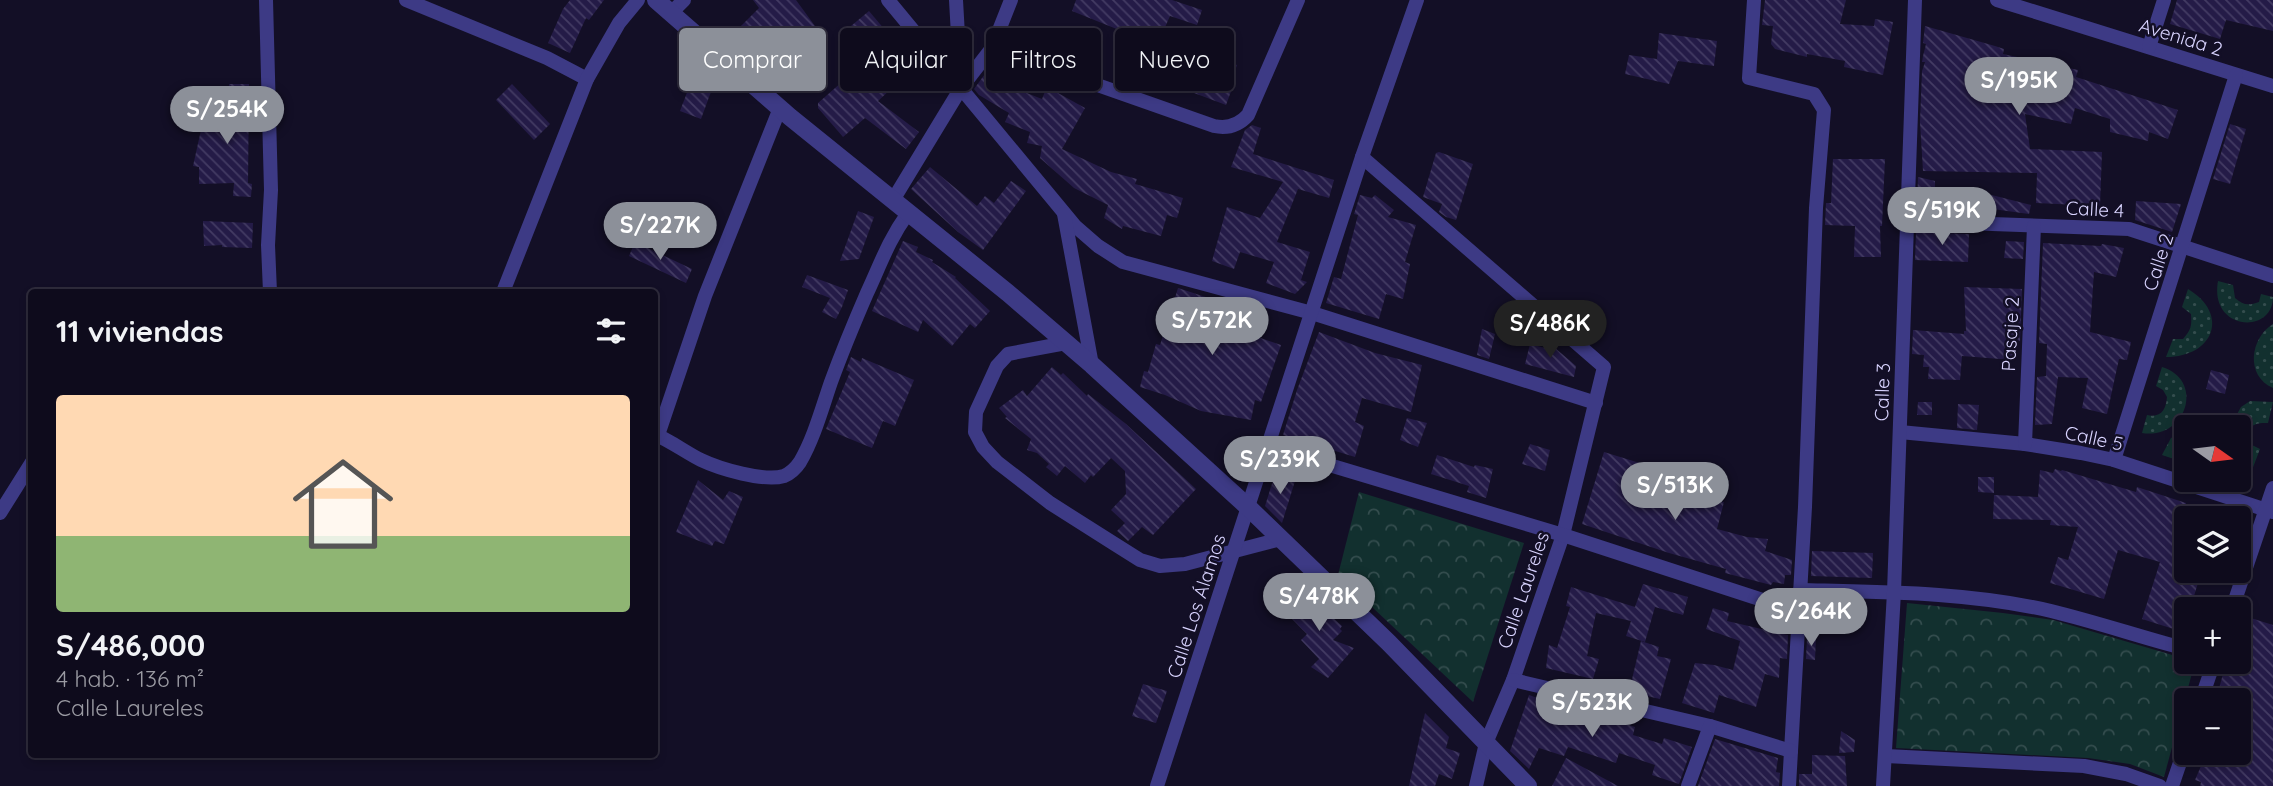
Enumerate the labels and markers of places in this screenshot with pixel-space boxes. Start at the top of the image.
pin: S/195K [1962,58,2076,117]
pin: S/254K [170,86,284,146]
pin: S/519K [1885,188,1999,247]
pin: S/227K [603,202,717,262]
pin: S/572K [1155,298,1269,357]
pin: S/486K [1493,300,1607,360]
pin: S/239K [1223,436,1337,496]
pin: S/513K [1618,462,1732,522]
pin: S/478K [1262,574,1376,633]
pin: S/264K [1754,588,1868,648]
pin: S/523K [1535,680,1649,739]

